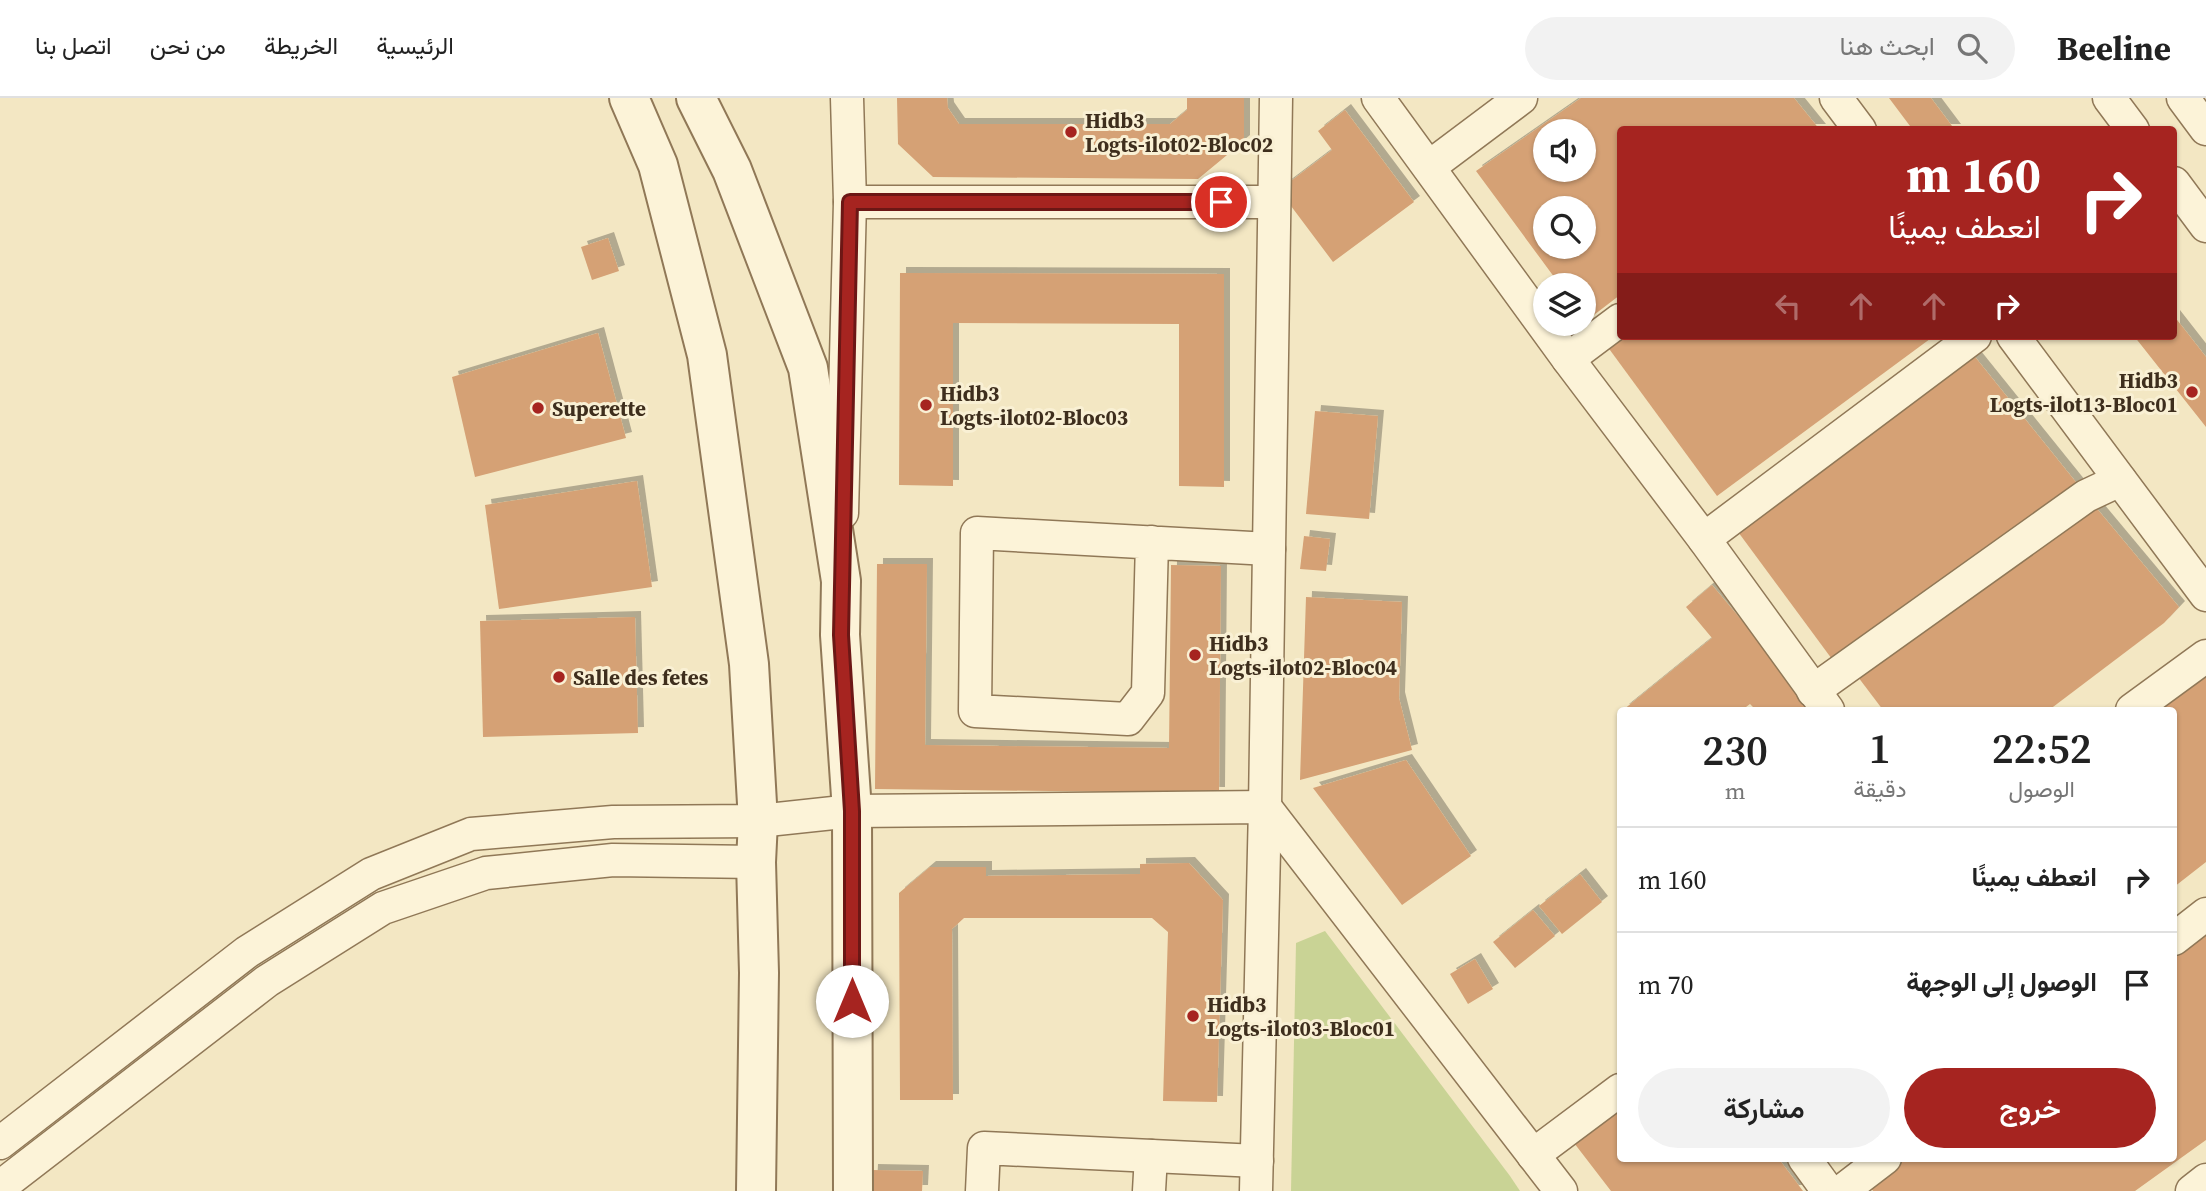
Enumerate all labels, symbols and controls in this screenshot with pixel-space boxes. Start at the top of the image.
search box [1525,17,2015,80]
text: Beeline [2057,26,2171,71]
text: ابحث هنا [1840,28,1935,64]
text: اتصل بنا [35,29,112,62]
text: من نحن [150,29,226,62]
text: الخريطة [264,29,338,62]
text: الرئيسية [376,29,454,62]
icon: search [1953,29,1991,67]
place label: Hidb3 Logts-ilot02-Bloc02 [1085,106,1273,159]
map controls [1533,119,1596,336]
button: sound [1533,119,1596,182]
marker: Hidb3 Logts-ilot02-Bloc02 [1063,124,1079,140]
text: 160 m [1906,141,2041,208]
icon: right [2065,154,2156,245]
pin [1191,172,1251,232]
icon: arrive [1202,183,1240,221]
button: search [1533,196,1596,259]
text: انعطف يمينًا [1888,205,2041,249]
button: layers [1533,273,1596,336]
icon: left [1769,287,1807,325]
icon: ahead [1842,287,1880,325]
icon: ahead [1915,287,1953,325]
icon: right [1988,287,2026,325]
place label: Hidb3 Logts-ilot13-Bloc01 [1990,366,2178,419]
place label: Hidb3 Logts-ilot02-Bloc03 [940,379,1128,432]
marker: Hidb3 Logts-ilot13-Bloc01 [2184,384,2200,400]
place label: Superette [552,394,646,423]
marker: Hidb3 Logts-ilot02-Bloc03 [918,397,934,413]
marker: Superette [530,400,546,416]
place label: Hidb3 Logts-ilot02-Bloc04 [1209,629,1397,682]
marker: Hidb3 Logts-ilot02-Bloc04 [1187,647,1203,663]
place label: Salle des fetes [573,663,709,692]
marker: Salle des fetes [551,669,567,685]
text: 1 [1869,719,1891,777]
text: 22:52 [1992,719,2092,777]
text: 230 [1702,721,1768,779]
text: دقيقة [1853,773,1906,805]
text: الوصول [2009,773,2075,805]
text: m [1725,775,1745,807]
text: انعطف يمينًا [1972,859,2097,895]
icon: right [2118,861,2156,899]
text: 160 m [1638,862,1707,898]
position arrow [815,964,889,1038]
text: الوصول إلى الوجهة [1906,964,2097,1000]
icon: arrive [2118,966,2156,1004]
text: 70 m [1638,967,1694,1003]
place label: Hidb3 Logts-ilot03-Bloc01 [1207,990,1395,1043]
marker: Hidb3 Logts-ilot03-Bloc01 [1185,1008,1201,1024]
button: مشاركة [1638,1068,1890,1148]
button: خروج [1904,1068,2156,1148]

